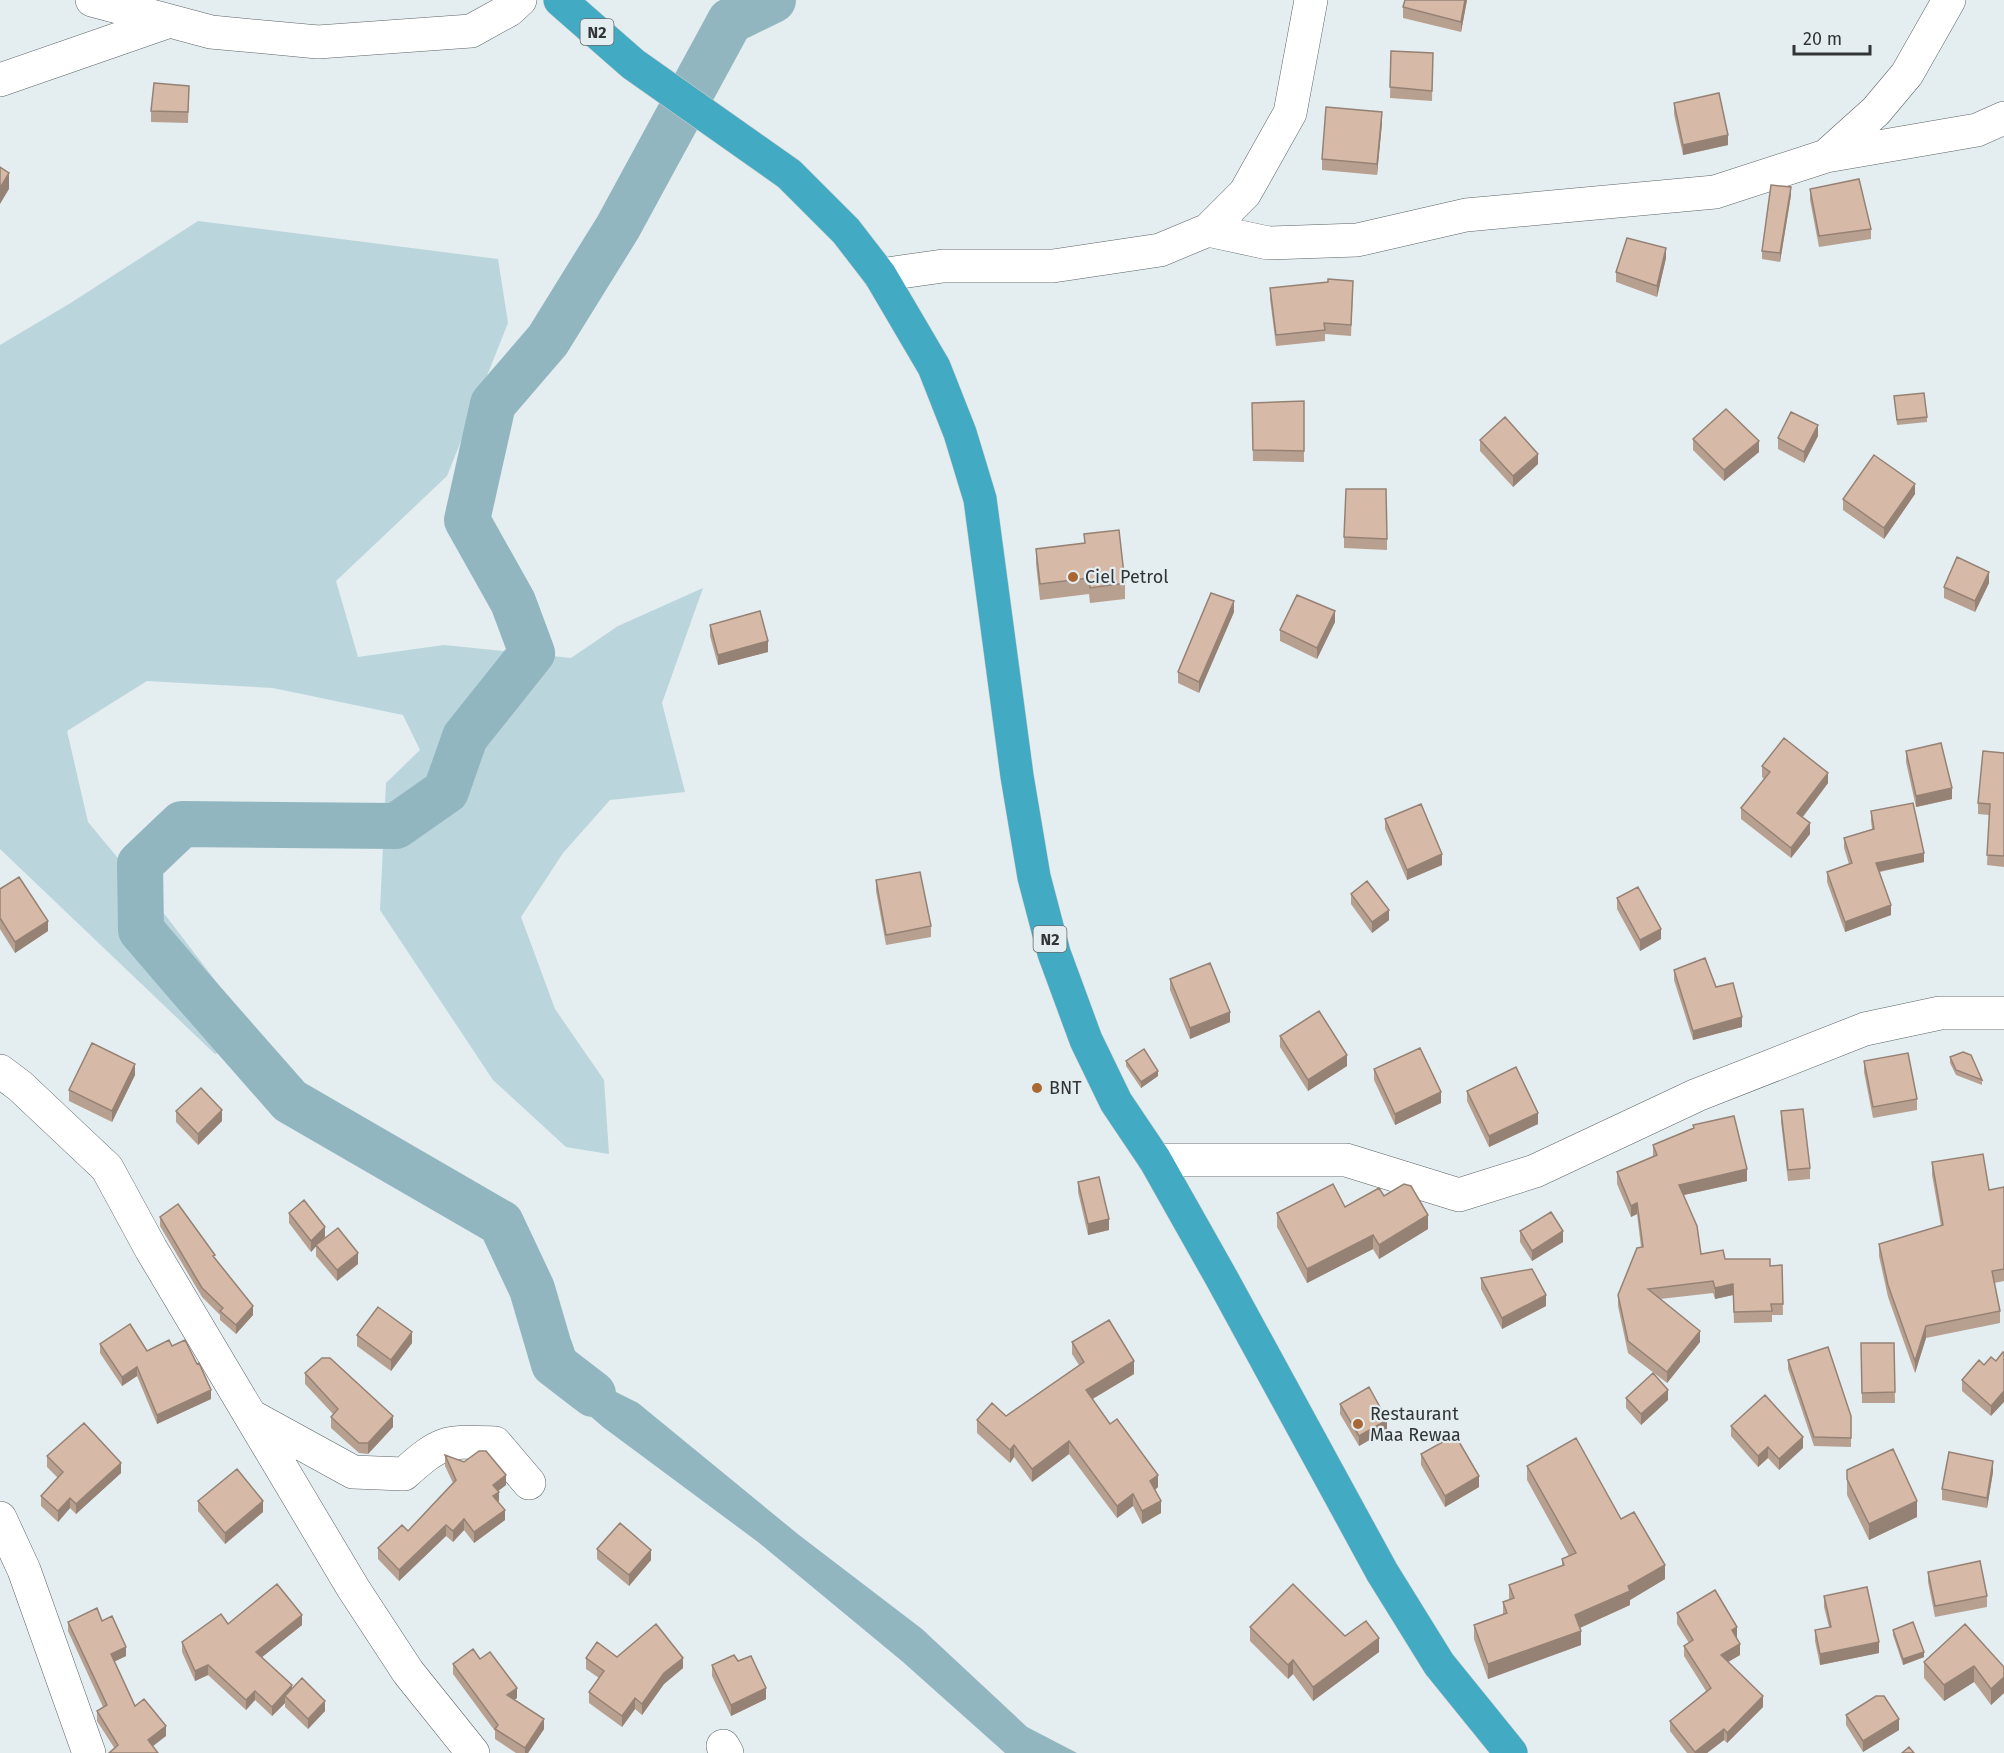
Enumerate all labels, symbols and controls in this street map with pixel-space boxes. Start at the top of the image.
scale bar [1794,18,1870,56]
road number: N2 [580,19,614,45]
text: 20 m [1803,28,1842,50]
place label: Ciel Petrol [1085,566,1168,588]
marker: Ciel Petrol [1066,570,1080,584]
road number: N2 [1034,926,1066,952]
place label: BNT [1049,1077,1082,1099]
marker: BNT [1030,1081,1044,1095]
place label: Restaurant Maa Rewaa [1370,1403,1461,1446]
marker: Restaurant Maa Rewaa [1351,1417,1365,1431]

